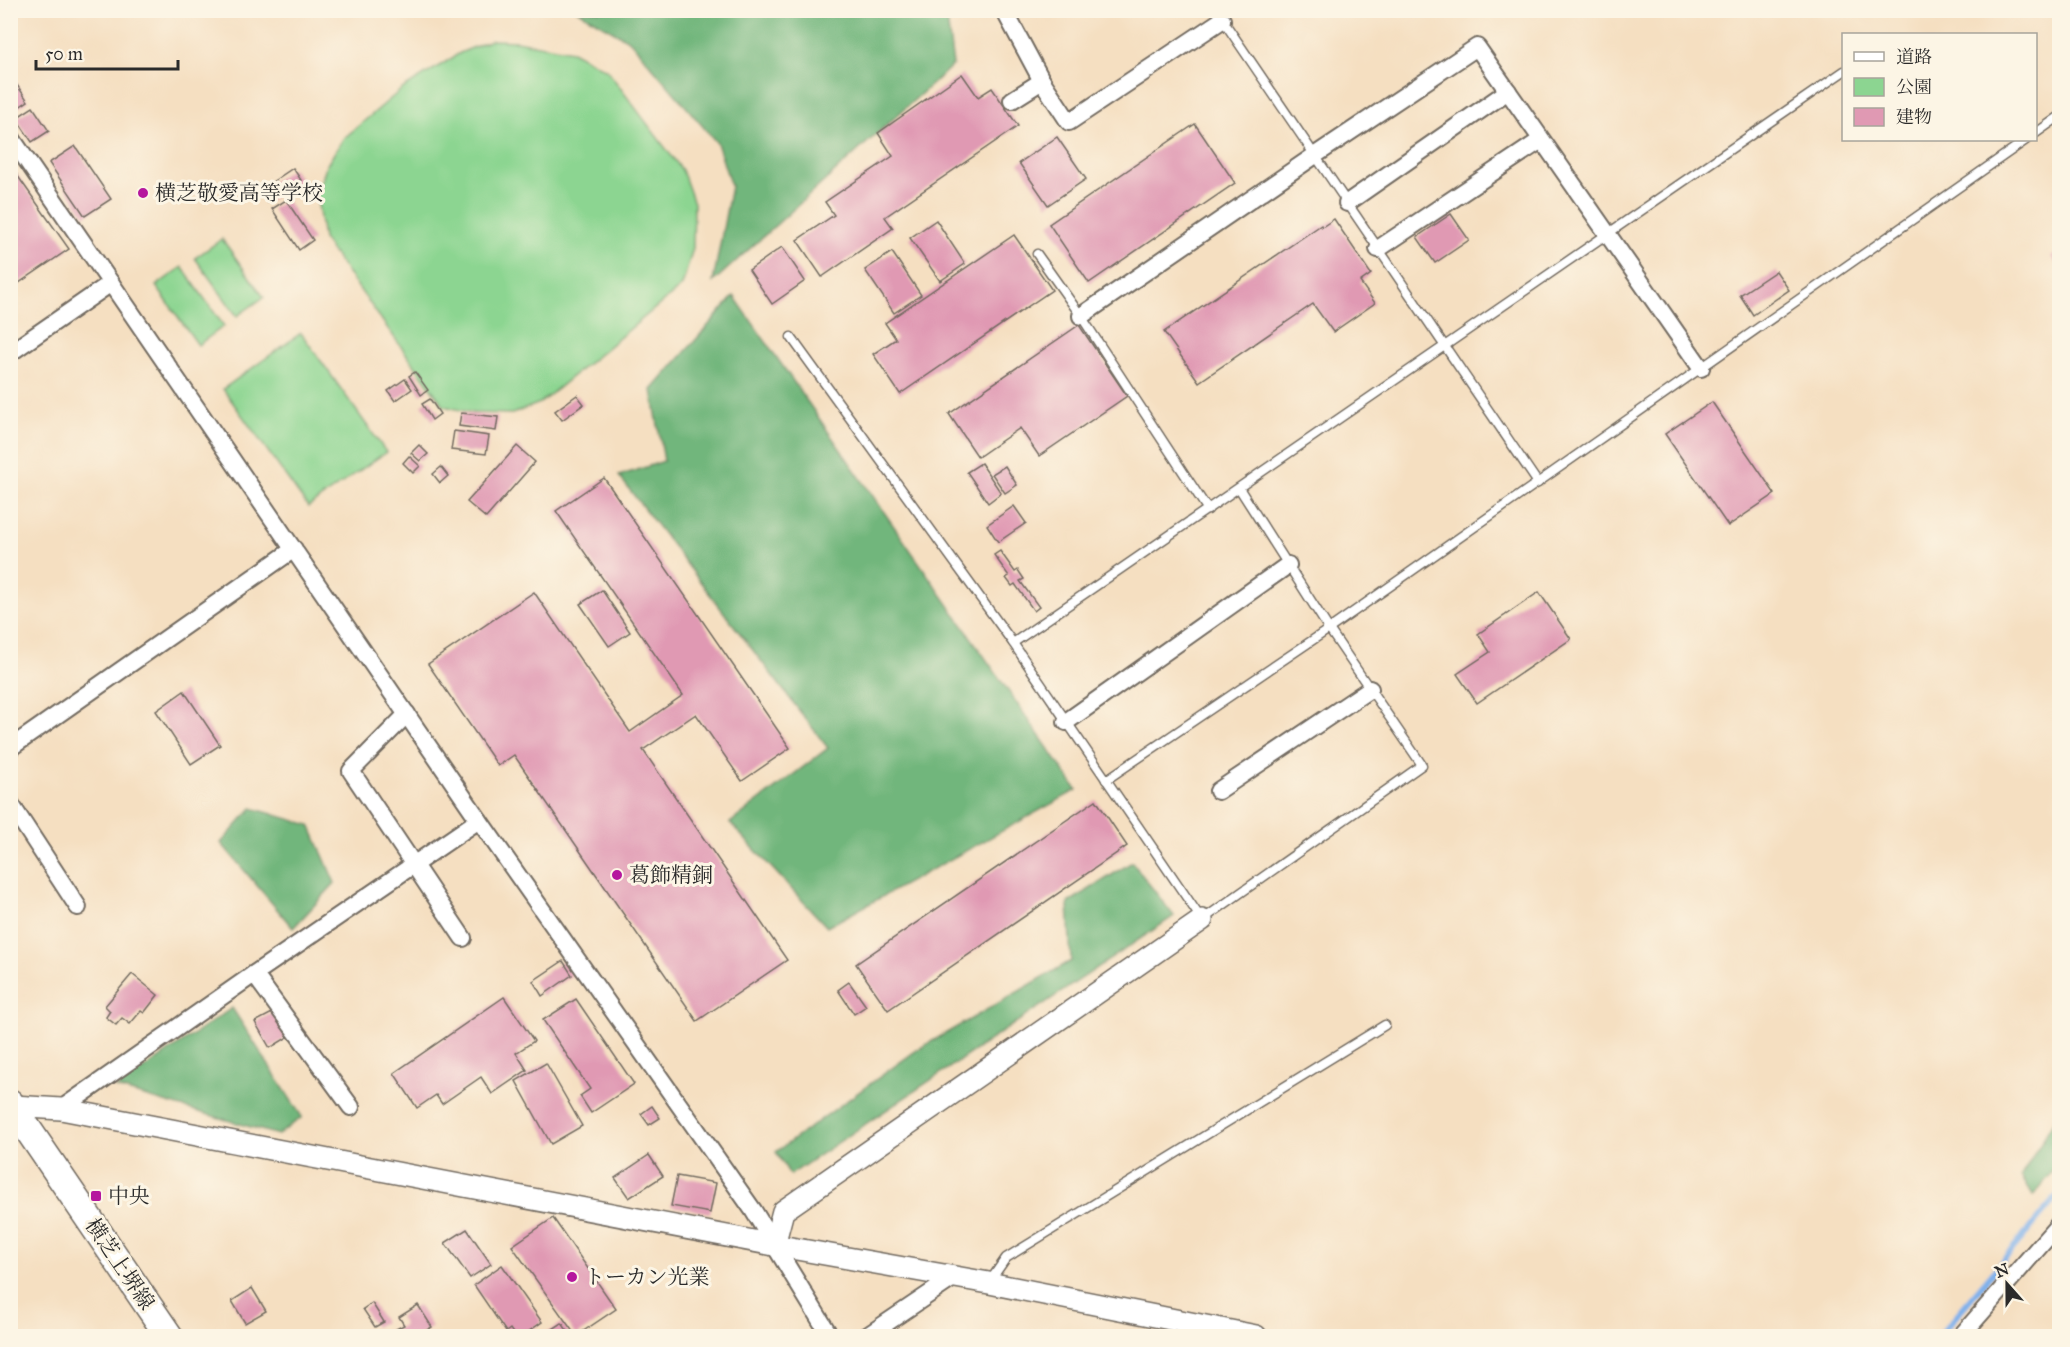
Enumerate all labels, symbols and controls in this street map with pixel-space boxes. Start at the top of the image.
scale bar [36,33,178,71]
legend [1842,33,2037,141]
text: 50 m [45,43,83,65]
text: 道路 [1896,46,1932,68]
text: 公園 [1896,76,1932,98]
text: 建物 [1896,106,1932,128]
place label: 横芝敬愛高等学校 [155,180,323,206]
marker: 横芝敬愛高等学校 [136,186,150,200]
place label: 葛飾精銅 [629,862,713,888]
marker: 葛飾精銅 [610,868,624,882]
place label: 中央 [108,1183,150,1209]
marker: 中央 [89,1189,103,1203]
street label: 横芝上堺線 [80,1213,160,1315]
north arrow [1977,1254,2037,1314]
text: N [1992,1259,2012,1282]
place label: トーカン光業 [584,1264,710,1290]
marker: トーカン光業 [565,1270,579,1284]

